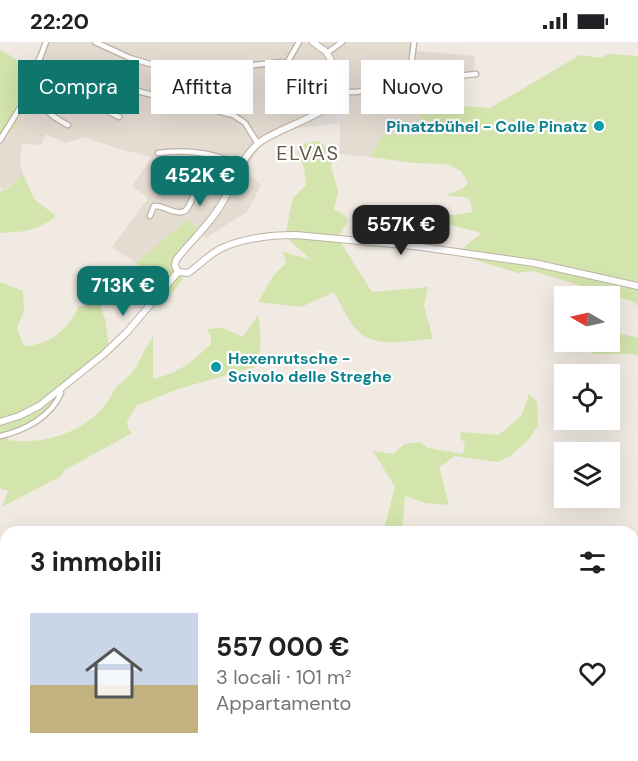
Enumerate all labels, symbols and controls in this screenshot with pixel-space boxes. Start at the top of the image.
text: 22:20 [30,7,89,36]
chip: Compra [18,60,139,114]
chip: Affitta [151,60,253,114]
chip: Filtri [265,60,349,114]
chip: Nuovo [361,60,464,114]
place label: Pinatzbühel - Colle Pinatz [386,116,587,137]
marker: Pinatzbühel - Colle Pinatz [592,119,606,133]
district label: ELVAS [276,140,340,166]
pin: 452K € [151,156,249,207]
text: 452K € [165,162,235,188]
pin: 557K € [352,205,450,256]
text: 557K € [366,211,436,237]
pin: 713K € [74,266,172,317]
text: 713K € [91,272,155,298]
north arrow [554,286,620,352]
map controls [554,286,620,508]
place label: Hexenrutsche - Scivolo delle Streghe [228,348,392,387]
marker: Hexenrutsche - Scivolo delle Streghe [209,360,223,374]
button: locate [554,364,620,430]
button: layers [554,442,620,508]
text: 3 immobili [30,545,162,579]
icon: filters [576,546,609,579]
text: 557 000 € [216,630,350,664]
icon: home [78,637,150,709]
icon: heart [576,657,609,690]
text: 3 locali · 101 m² [216,664,352,690]
text: Appartamento [216,690,351,716]

